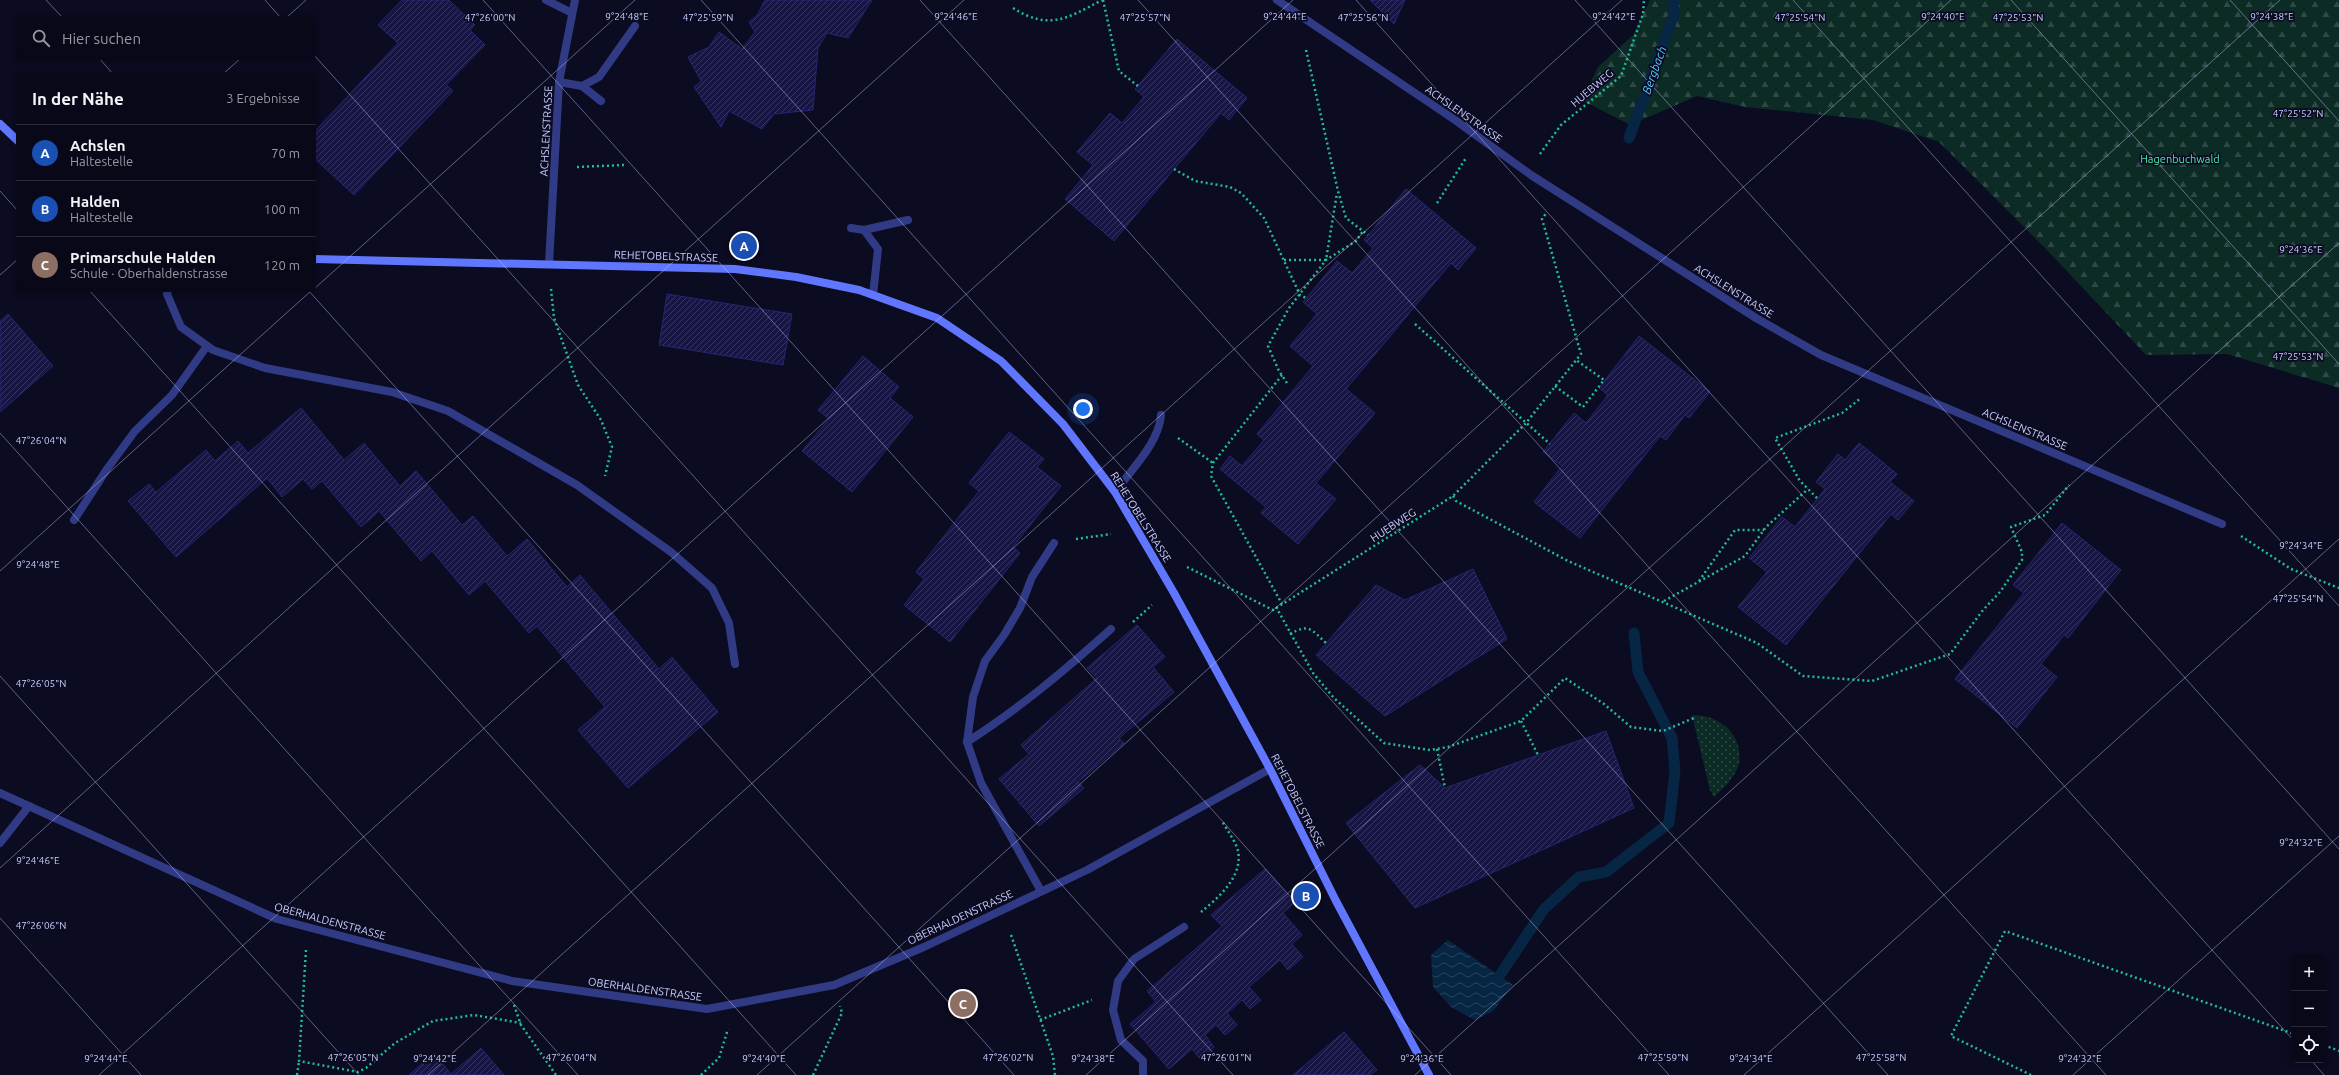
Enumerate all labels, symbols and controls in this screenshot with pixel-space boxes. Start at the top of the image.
text: 9°24'48"E [605,11,649,22]
text: 9°24'46"E [934,11,978,22]
text: 9°24'44"E [1263,11,1307,22]
text: 9°24'42"E [1592,11,1636,22]
text: 9°24'40"E [1921,11,1965,22]
text: 9°24'38"E [2250,11,2294,22]
text: 47°26'00"N [465,12,515,23]
text: 47°25'59"N [683,12,733,23]
text: 47°25'57"N [1120,12,1170,23]
text: 47°25'56"N [1338,12,1388,23]
text: 47°25'54"N [1775,12,1825,23]
text: 47°25'53"N [1993,12,2043,23]
search box [16,16,316,60]
icon: search [30,27,52,49]
text: Hier suchen [62,30,141,47]
water label: Bergbach [1639,44,1669,96]
street label: HUEBWEG [1568,67,1616,109]
street label: ACHSLENSTRASSE [1423,83,1505,145]
street label: ACHSLENSTRASSE [538,85,554,177]
text: In der Nähe [32,89,124,108]
text: 3 Ergebnisse [226,91,300,105]
text: 47°25'52"N [2273,108,2323,119]
text: Achslen [70,137,126,154]
text: A [40,146,50,160]
text: 70 m [271,146,300,160]
park label: Hagenbuchwald [2140,153,2220,165]
text: Haltestelle [70,154,133,168]
text: Halden [70,193,120,210]
text: B [41,202,49,216]
text: 100 m [264,202,300,216]
text: Haltestelle [70,210,133,224]
pin: A [731,231,757,261]
text: 9°24'36"E [2279,244,2323,255]
street label: REHETOBELSTRASSE [614,248,718,264]
text: Primarschule Halden [70,249,216,266]
text: C [41,258,49,272]
text: 120 m [264,258,300,272]
street label: ACHSLENSTRASSE [1692,262,1776,320]
text: Schule · Oberhaldenstrasse [70,266,228,280]
text: 47°25'53"N [2273,351,2323,362]
your location [1073,399,1093,419]
street label: ACHSLENSTRASSE [1981,406,2069,452]
text: 47°26'04"N [16,435,66,446]
street label: REHETOBELSTRASSE [1108,470,1174,564]
street label: HUEBWEG [1368,506,1418,544]
text: 9°24'34"E [2279,540,2323,551]
text: 9°24'48"E [16,559,60,570]
text: 47°25'54"N [2273,593,2323,604]
text: 47°26'05"N [16,678,66,689]
street label: REHETOBELSTRASSE [1269,752,1327,850]
text: 9°24'32"E [2279,837,2323,848]
text: 9°24'46"E [16,855,60,866]
pin: B [1293,881,1319,911]
street label: OBERHALDENSTRASSE [905,887,1015,947]
street label: OBERHALDENSTRASSE [273,900,387,942]
text: 47°26'06"N [16,920,66,931]
map controls [2291,955,2327,1063]
button: + [2291,955,2327,991]
street label: OBERHALDENSTRASSE [587,975,703,1003]
pin: C [950,989,976,1019]
button: − [2291,991,2327,1027]
button: locate [2291,1027,2327,1063]
text: 47°26'05"N [328,1052,378,1063]
text: 47°26'04"N [546,1052,596,1063]
text: 47°26'02"N [983,1052,1033,1063]
text: 47°26'01"N [1201,1052,1251,1063]
text: 47°25'59"N [1638,1052,1688,1063]
text: 47°25'58"N [1856,1052,1906,1063]
text: 9°24'44"E [84,1053,128,1064]
text: 9°24'42"E [413,1053,457,1064]
text: 9°24'40"E [742,1053,786,1064]
text: 9°24'38"E [1071,1053,1115,1064]
text: 9°24'36"E [1400,1053,1444,1064]
text: 9°24'34"E [1729,1053,1773,1064]
text: 9°24'32"E [2058,1053,2102,1064]

